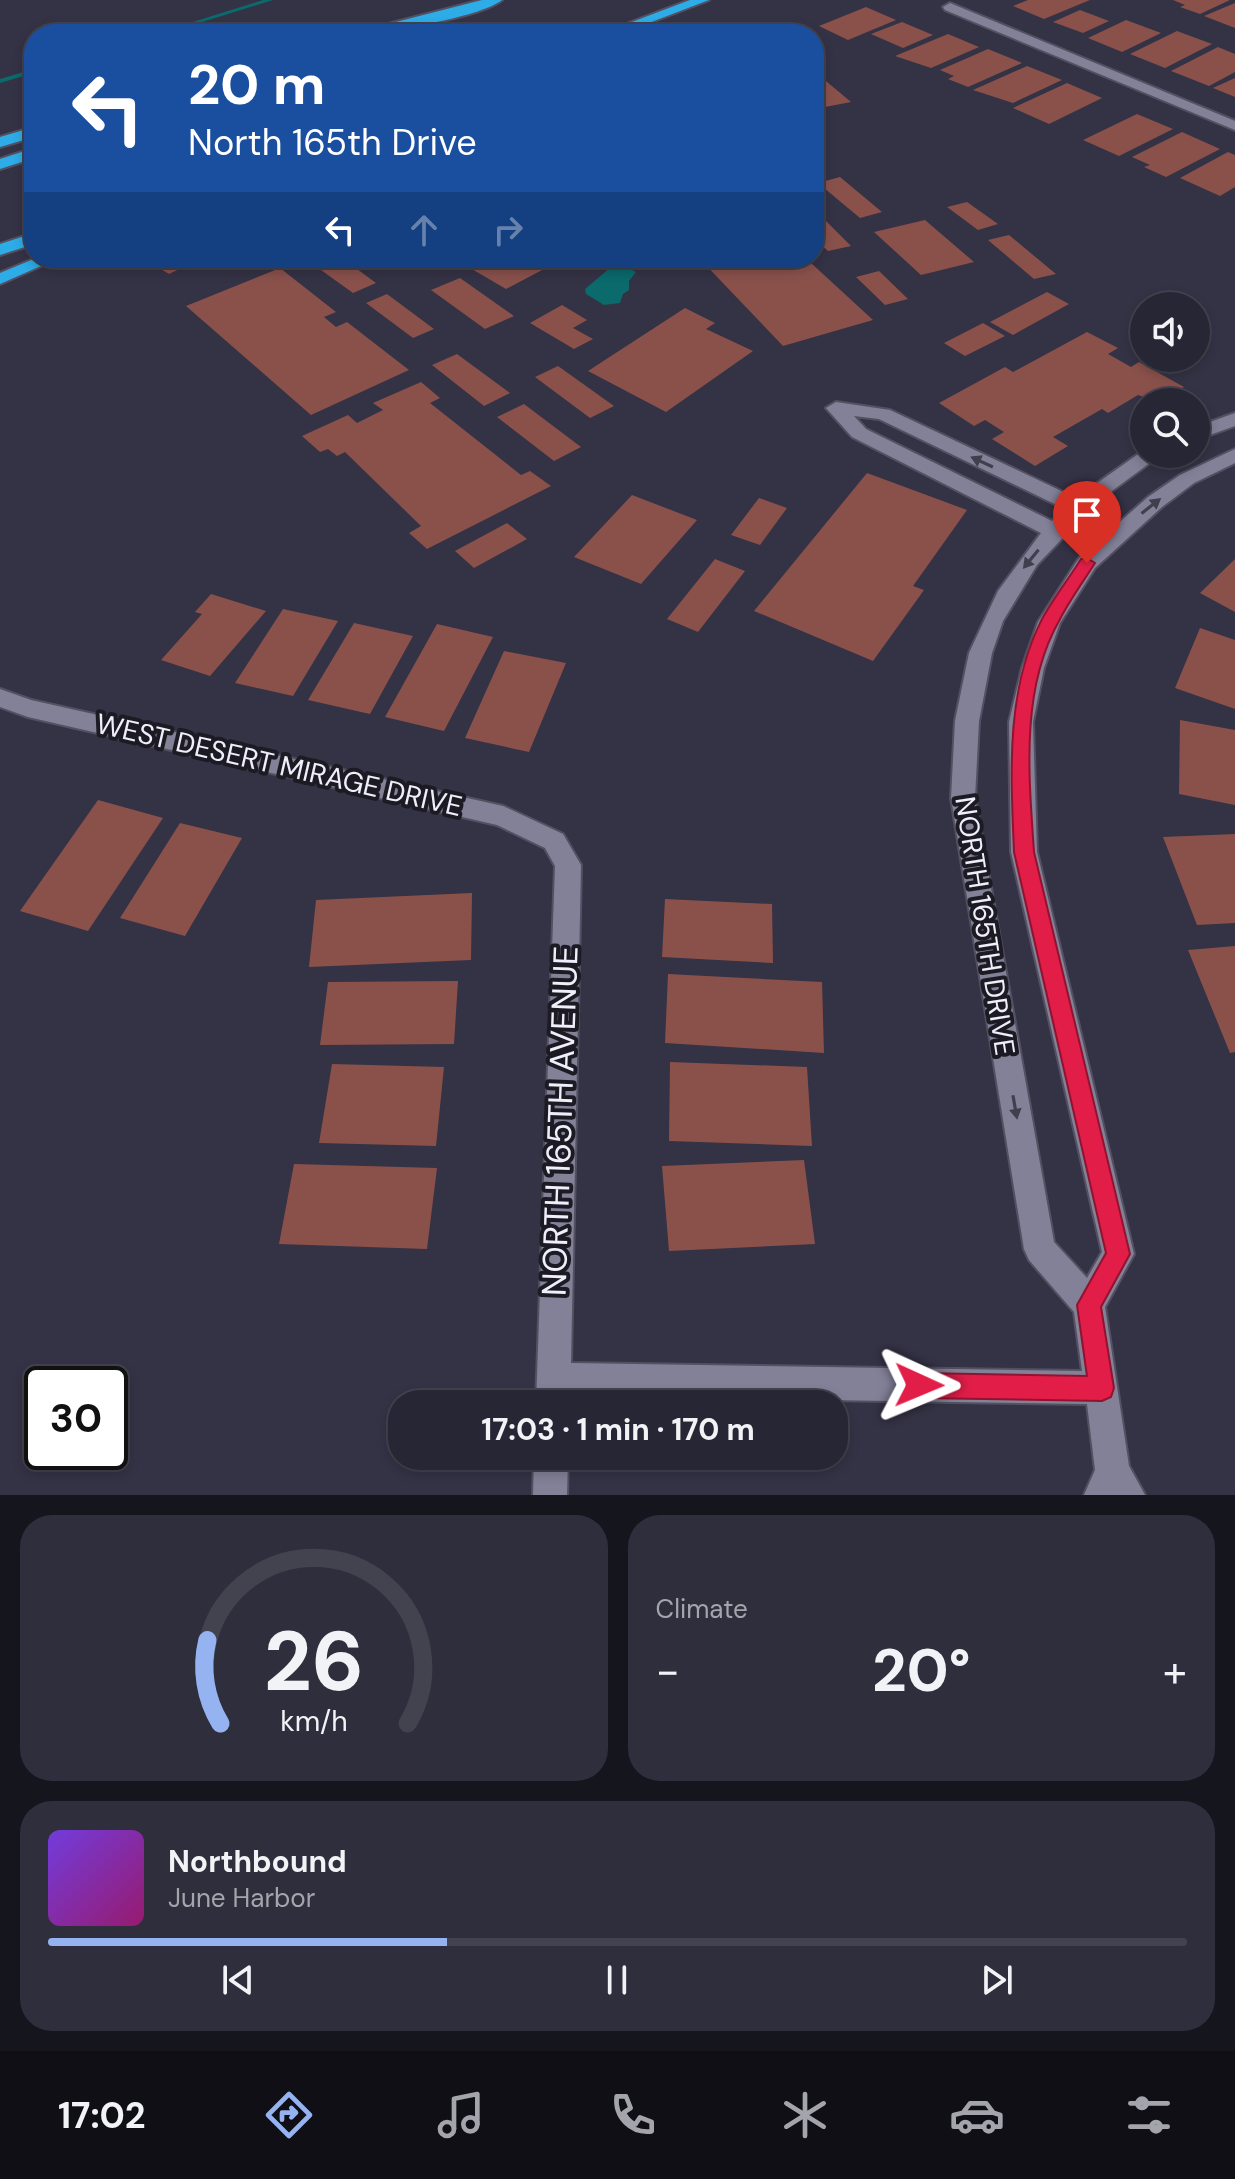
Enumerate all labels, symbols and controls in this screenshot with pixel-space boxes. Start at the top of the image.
text: 20 m [188,48,325,121]
icon: left [56,56,160,160]
text: North 165th Drive [188,119,477,166]
icon: left [318,208,362,252]
icon: ahead [402,208,446,252]
icon: right [486,208,530,252]
map controls [1130,292,1210,468]
button: sound [1130,292,1210,372]
button: search [1130,388,1210,468]
one-way arrow [970,455,993,469]
pin [1053,481,1121,563]
icon: arrive [1065,493,1109,537]
one-way arrow [1141,498,1161,514]
one-way arrow [1023,549,1039,569]
street label: WEST DESERT MIRAGE DRIVE [92,705,466,825]
street label: NORTH 165TH DRIVE [946,794,1024,1058]
street label: NORTH 165TH AVENUE [531,945,589,1297]
one-way arrow [1009,1095,1021,1120]
position arrow [877,1343,961,1427]
speed limit sign: 30 [24,1366,128,1470]
text: 17:03 · 1 min · 170 m [481,1410,755,1449]
text: Climate [656,1592,748,1626]
text: 26 [263,1607,364,1716]
text: 20° [872,1631,970,1710]
text: − [656,1642,680,1700]
text: + [1163,1642,1187,1700]
text: km/h [280,1703,348,1740]
text: Northbound [168,1842,347,1881]
text: June Harbor [168,1881,315,1915]
icon: previous [216,1958,260,2002]
icon: pause [595,1958,639,2002]
icon: next [975,1958,1019,2002]
icon: directions [261,2087,317,2143]
icon: music [433,2087,489,2143]
icon: phone [605,2087,661,2143]
icon: climate [777,2087,833,2143]
icon: car [949,2087,1005,2143]
icon: filters [1121,2087,1177,2143]
text: 17:02 [58,2092,146,2139]

